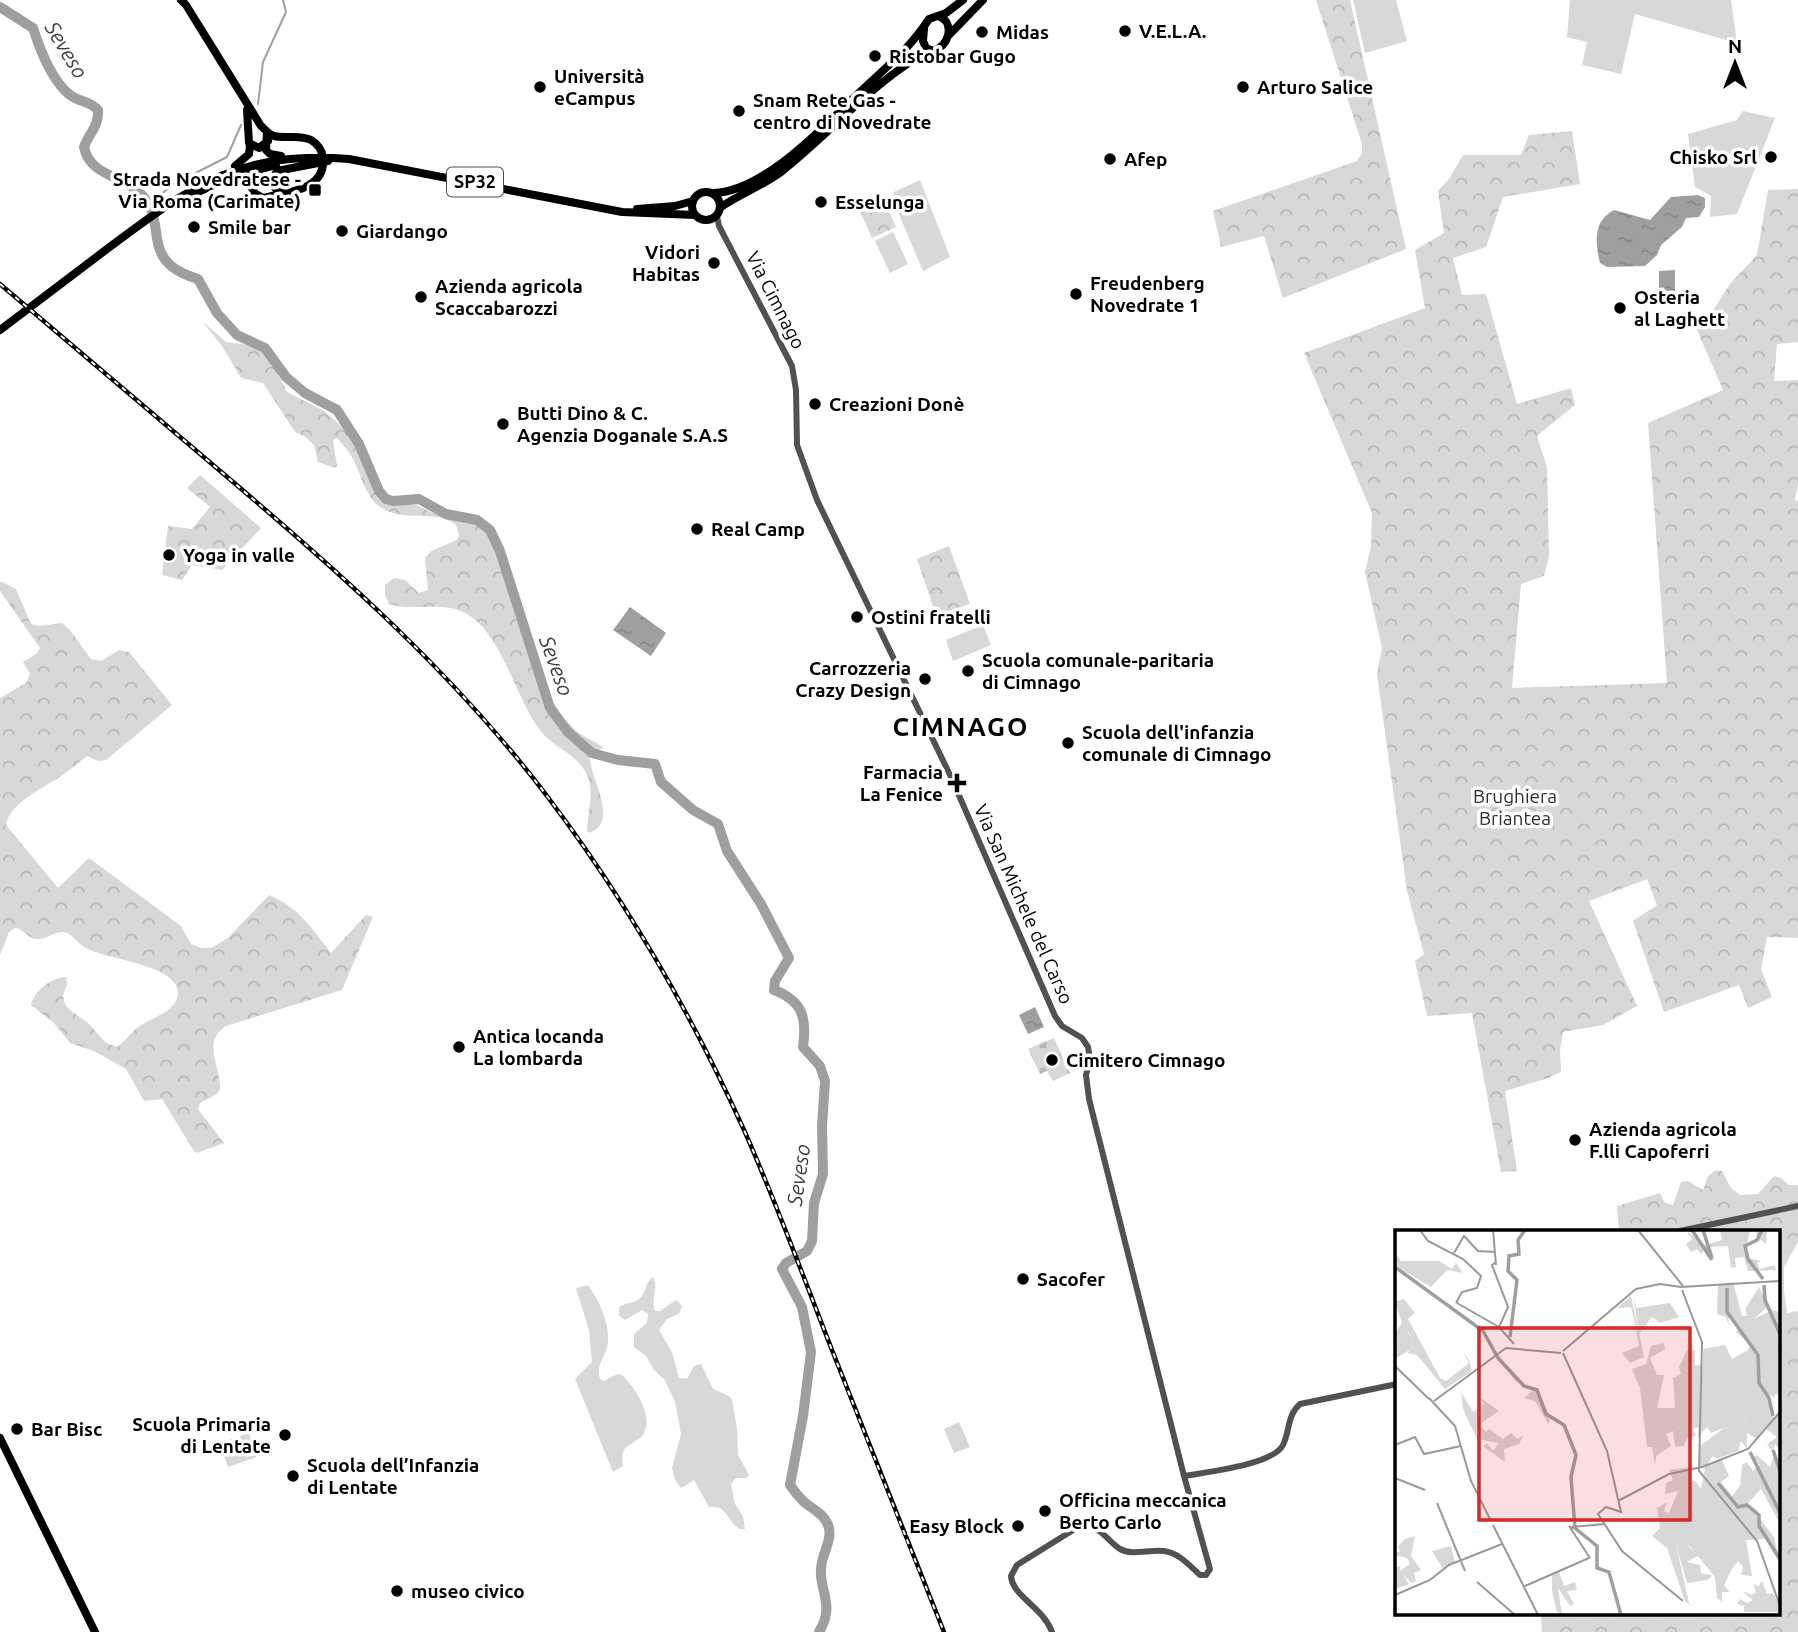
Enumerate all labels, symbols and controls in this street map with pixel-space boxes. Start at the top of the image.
water label: Seveso [40,16,93,82]
place label: V.E.L.A. [1139,20,1207,42]
place label: Midas [996,21,1049,43]
marker: V.E.L.A. [1117,23,1133,39]
marker: Midas [974,24,990,40]
north arrow [1700,28,1770,98]
text: N [1728,35,1742,57]
place label: Ristobar Gugo [889,45,1016,67]
marker: Ristobar Gugo [867,48,883,64]
place label: Università eCampus [554,65,645,109]
place label: Arturo Salice [1257,76,1373,98]
marker: Università eCampus [532,79,548,95]
marker: Arturo Salice [1235,79,1251,95]
place label: Snam Rete Gas - centro di Novedrate [753,89,932,133]
marker: Snam Rete Gas - centro di Novedrate [731,103,747,119]
place label: Chisko Srl [1669,146,1757,168]
place label: Afep [1124,148,1167,170]
marker: Chisko Srl [1763,149,1779,165]
marker: Afep [1102,151,1118,167]
place label: Strada Novedratese - Via Roma (Carimate) [113,168,301,212]
road number: SP32 [447,168,503,196]
marker: Strada Novedratese - Via Roma (Carimate) [307,182,323,198]
place label: Esselunga [835,191,925,213]
marker: Esselunga [813,194,829,210]
place label: Smile bar [208,216,291,238]
marker: Smile bar [186,219,202,235]
place label: Giardango [356,220,448,242]
marker: Giardango [334,223,350,239]
place label: Vidori Habitas [632,241,700,285]
street label: Via Cimnago [742,247,810,353]
marker: Vidori Habitas [706,255,722,271]
place label: Freudenberg Novedrate 1 [1090,272,1205,316]
place label: Azienda agricola Scaccabarozzi [435,275,583,319]
marker: Freudenberg Novedrate 1 [1068,286,1084,302]
place label: Osteria al Laghett [1634,286,1725,330]
marker: Azienda agricola Scaccabarozzi [413,289,429,305]
marker: Osteria al Laghett [1612,300,1628,316]
place label: Creazioni Donè [829,393,964,415]
marker: Creazioni Donè [807,396,823,412]
place label: Butti Dino & C. Agenzia Doganale S.A.S [517,402,728,446]
marker: Butti Dino & C. Agenzia Doganale S.A.S [495,416,511,432]
place label: Real Camp [711,518,805,540]
marker: Real Camp [689,521,705,537]
place label: Yoga in valle [183,544,295,566]
marker: Yoga in valle [161,547,177,563]
place label: Ostini fratelli [871,606,991,628]
marker: Ostini fratelli [849,609,865,625]
water label: Seveso [535,632,579,699]
place label: Scuola comunale-paritaria di Cimnago [982,649,1214,693]
place label: Carrozzeria Crazy Design [795,657,911,701]
marker: Scuola comunale-paritaria di Cimnago [960,663,976,679]
marker: Carrozzeria Crazy Design [917,671,933,687]
district label: CIMNAGO [892,712,1030,741]
place label: Scuola dell'infanzia comunale di Cimnago [1082,721,1272,765]
marker: Scuola dell'infanzia comunale di Cimnago [1060,735,1076,751]
place label: Farmacia La Fenice [860,761,943,805]
marker: Farmacia La Fenice [949,775,965,791]
park label: Brughiera Briantea [1473,785,1557,829]
street label: Via San Michele del Carso [970,801,1078,1007]
place label: Antica locanda La lombarda [473,1025,604,1069]
marker: Antica locanda La lombarda [451,1039,467,1055]
place label: Cimitero Cimnago [1066,1049,1225,1071]
marker: Cimitero Cimnago [1044,1052,1060,1068]
place label: Azienda agricola F.lli Capoferri [1589,1118,1737,1162]
marker: Azienda agricola F.lli Capoferri [1567,1132,1583,1148]
water label: Seveso [782,1143,814,1208]
inset map [1395,1230,1780,1614]
place label: Sacofer [1037,1268,1105,1290]
marker: Sacofer [1015,1271,1031,1287]
place label: Scuola Primaria di Lentate [132,1413,271,1457]
place label: Bar Bisc [31,1418,102,1440]
marker: Bar Bisc [9,1421,25,1437]
marker: Scuola Primaria di Lentate [277,1427,293,1443]
place label: Scuola dell’Infanzia di Lentate [307,1454,479,1498]
marker: Scuola dell’Infanzia di Lentate [285,1468,301,1484]
place label: Officina meccanica Berto Carlo [1059,1489,1227,1533]
marker: Officina meccanica Berto Carlo [1037,1503,1053,1519]
place label: Easy Block [909,1515,1004,1537]
marker: Easy Block [1010,1518,1026,1534]
place label: museo civico [411,1580,525,1602]
marker: museo civico [389,1583,405,1599]

